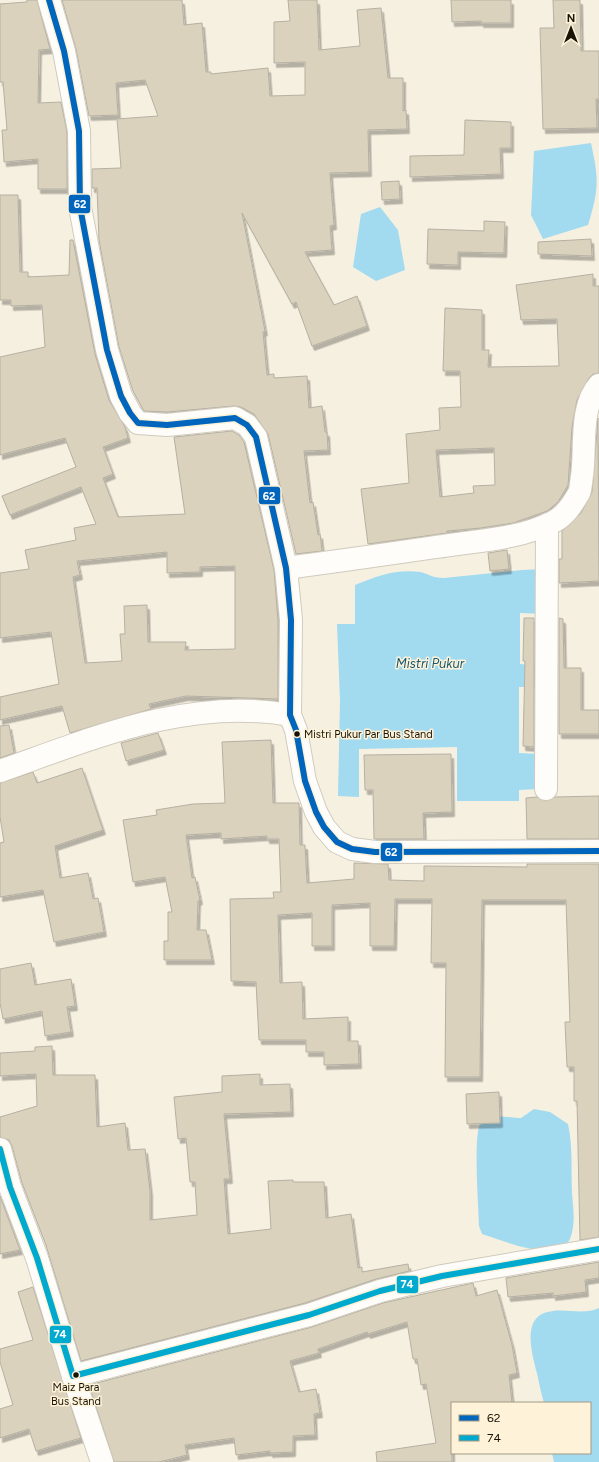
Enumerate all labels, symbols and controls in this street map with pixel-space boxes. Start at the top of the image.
north arrow [551,8,591,48]
text: N [567,12,575,25]
line badge: 62 [68,194,91,214]
text: 62 [74,198,86,211]
line badge: 62 [258,486,281,505]
text: 62 [263,490,275,503]
water label: Mistri Pukur [396,656,465,671]
place label: Mistri Pukur Par Bus Stand [304,728,433,741]
marker: Mistri Pukur Par Bus Stand [292,729,302,739]
line badge: 62 [380,842,403,862]
text: 62 [385,846,397,859]
line badge: 74 [396,1275,419,1294]
text: 74 [400,1278,414,1291]
line badge: 74 [49,1325,72,1344]
text: 74 [53,1328,67,1341]
marker: Maiz Para Bus Stand [71,1370,81,1380]
place label: Maiz Para Bus Stand [51,1381,101,1408]
legend [451,1402,591,1454]
text: 62 [487,1411,501,1425]
text: 74 [487,1431,501,1445]

